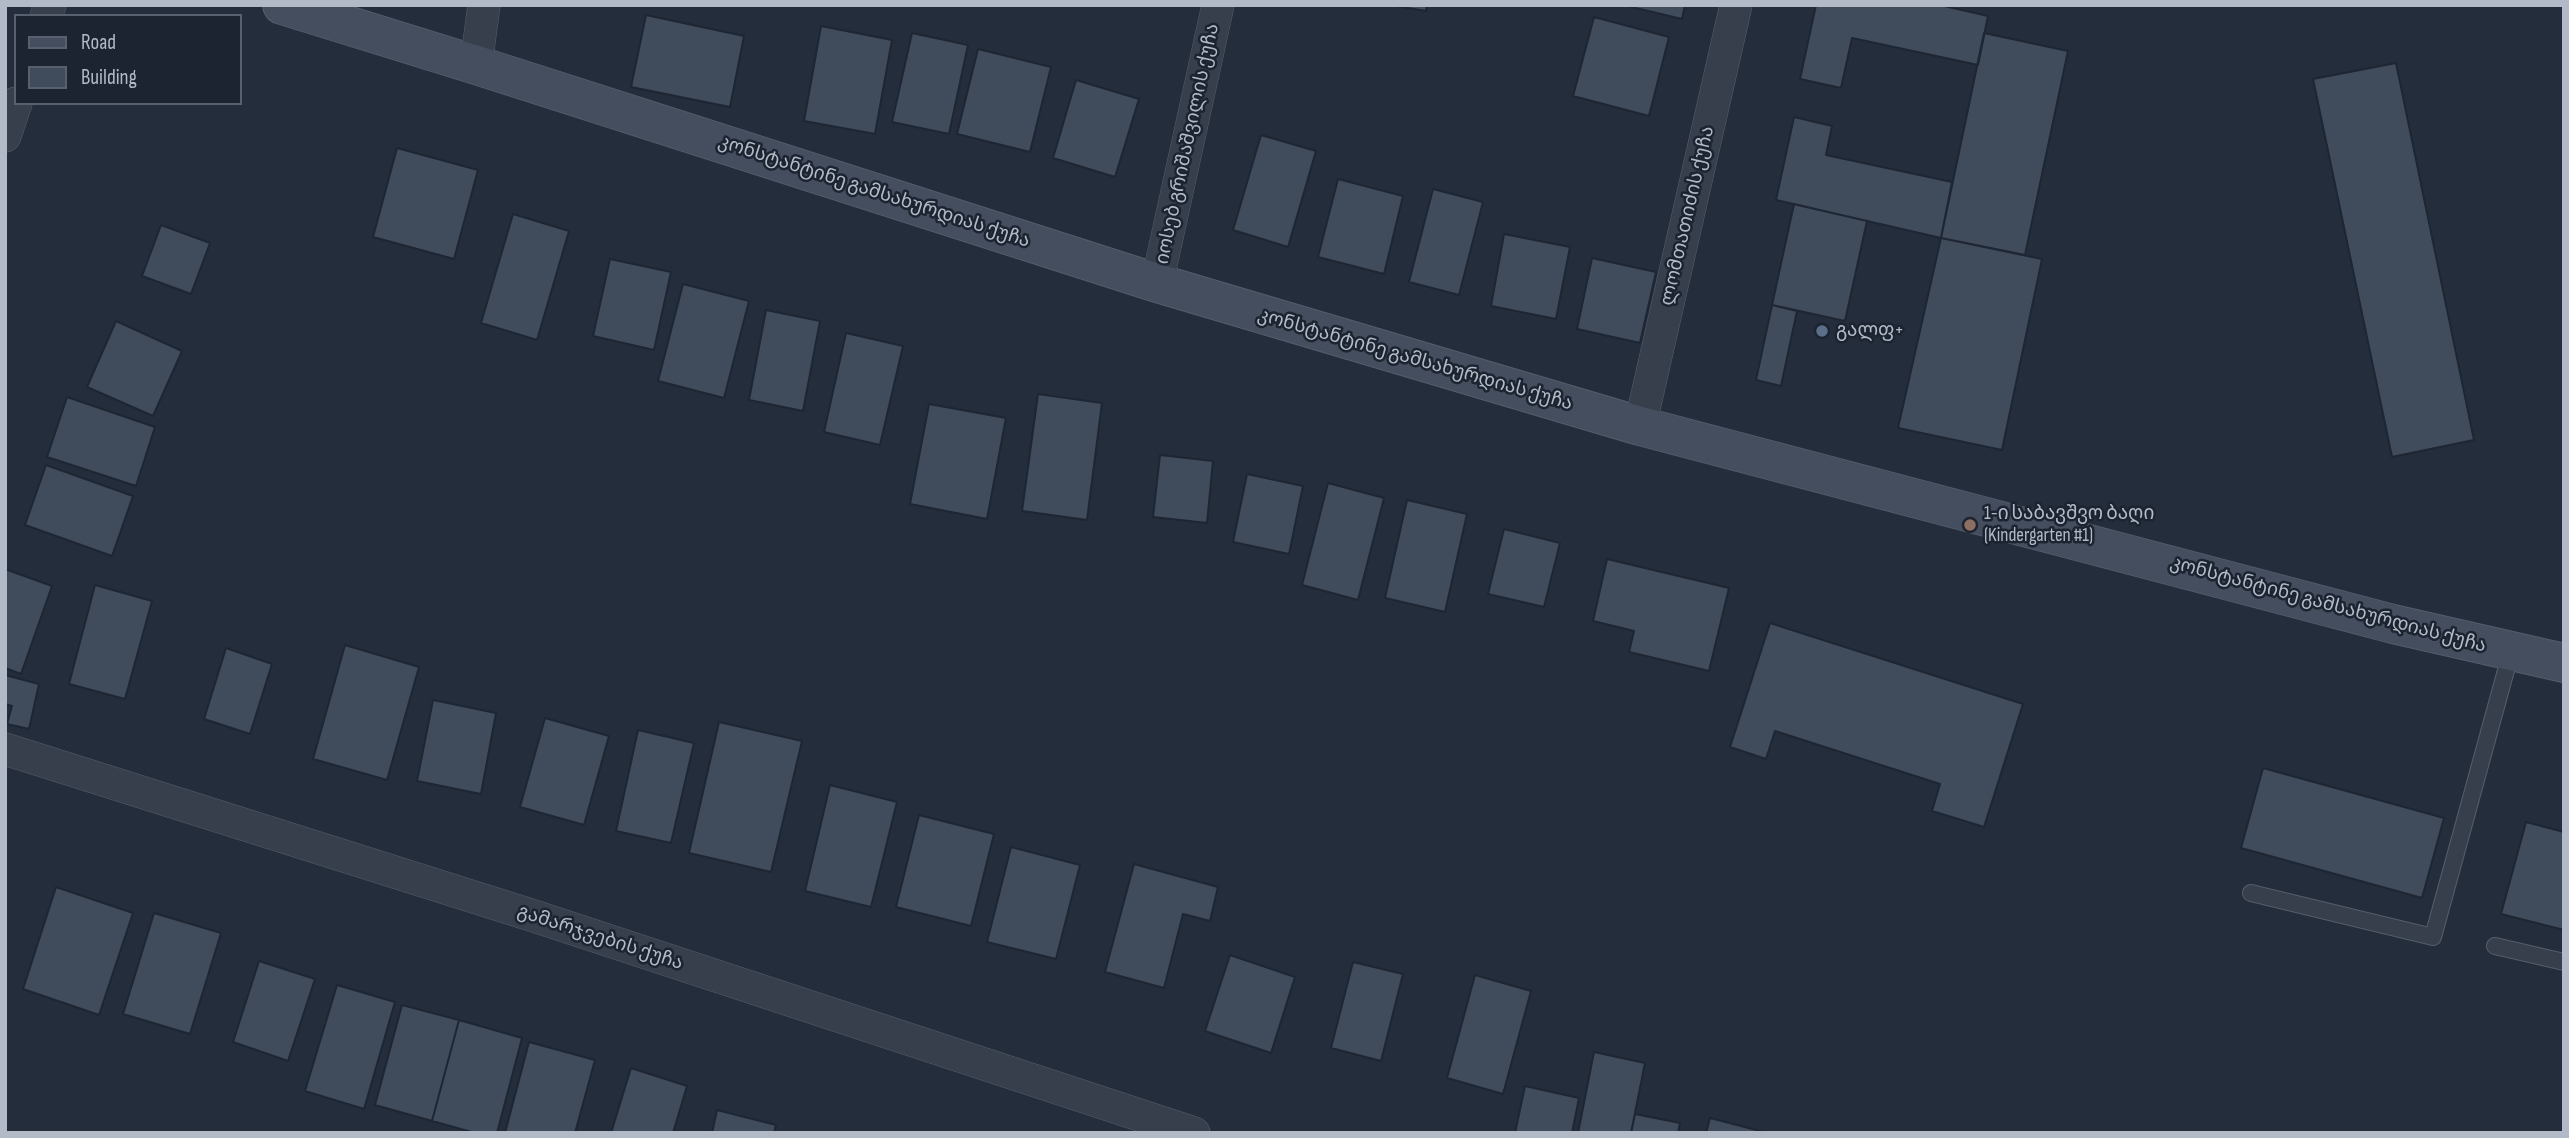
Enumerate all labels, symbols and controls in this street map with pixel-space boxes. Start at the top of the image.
legend [14,14,242,105]
street label: იოსებ გრიშაშვილის ქუჩა [1151,22,1225,266]
text: Road [81,30,116,55]
text: Building [81,65,137,90]
street label: ლომთათიძის ქუჩა [1656,124,1720,308]
street label: კონსტანტინე გამსახურდიას ქუჩა [715,131,1033,253]
street label: კონსტანტინე გამსახურდიას ქუჩა [1255,304,1575,416]
place label: გალფ+ [1836,320,1904,342]
marker: გალფ+ [1814,323,1830,339]
place label: 1-ი საბავშვო ბაღი (Kindergarten #1) [1984,503,2154,547]
marker: 1-ი საბავშვო ბაღი (Kindergarten #1) [1962,517,1978,533]
street label: კონსტანტინე გამსახურდიას ქუჩა [2167,552,2489,658]
street label: გამარჯვების ქუჩა [514,900,686,976]

